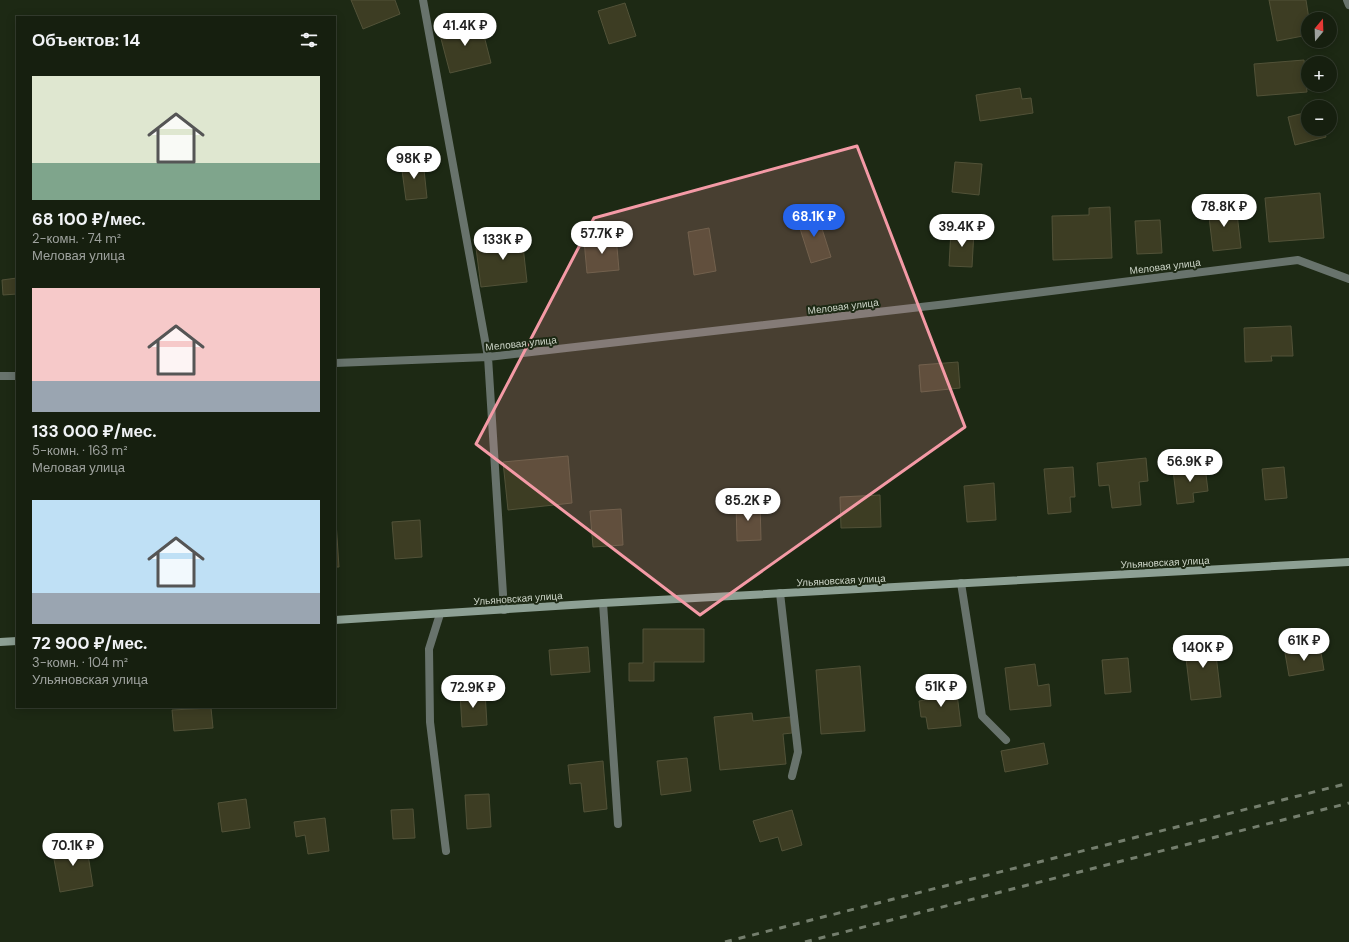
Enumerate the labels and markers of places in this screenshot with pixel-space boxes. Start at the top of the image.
pin: 41.4K ₽ [428,13,502,47]
pin: 98K ₽ [386,146,442,180]
pin: 78.8K ₽ [1187,194,1261,228]
pin: 68.1K ₽ [777,204,851,238]
pin: 39.4K ₽ [925,214,999,248]
pin: 57.7K ₽ [565,221,639,255]
pin: 133K ₽ [470,227,536,261]
pin: 56.9K ₽ [1153,449,1227,483]
pin: 85.2K ₽ [711,488,785,522]
pin: 61K ₽ [1276,628,1332,662]
pin: 140K ₽ [1170,635,1236,669]
pin: 51K ₽ [913,674,969,708]
pin: 72.9K ₽ [436,675,510,709]
pin: 70.1K ₽ [36,833,110,867]

